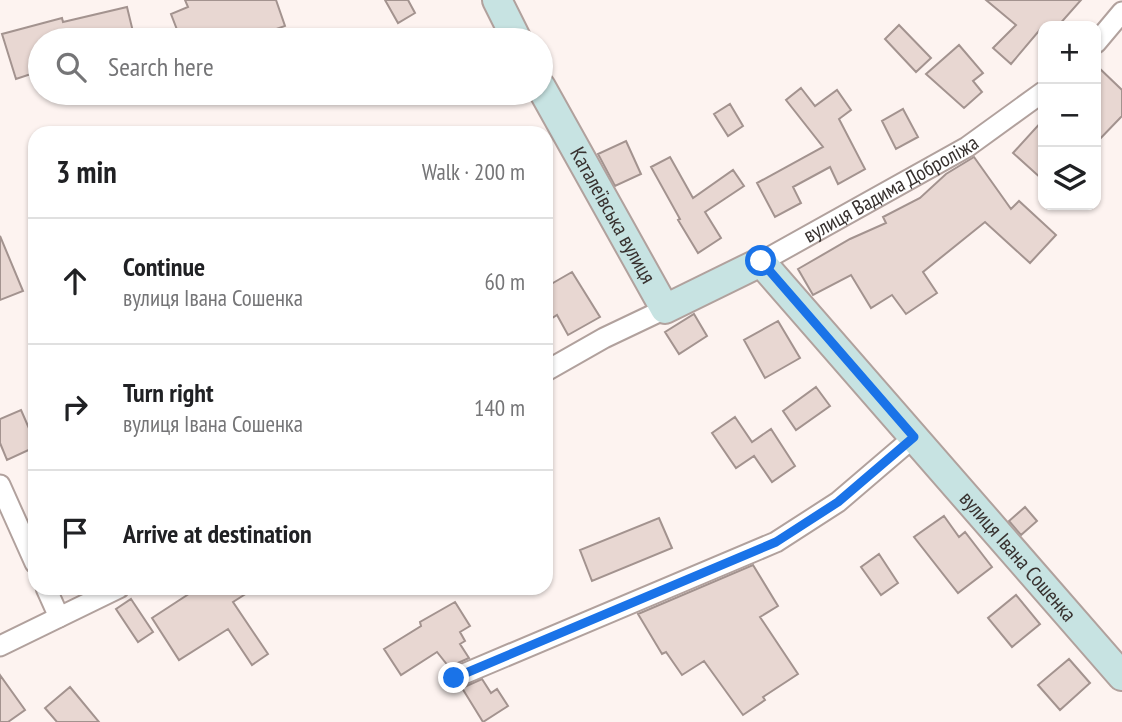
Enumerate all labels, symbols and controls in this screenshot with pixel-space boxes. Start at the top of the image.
map controls [1038,21,1101,210]
button: + [1038,21,1101,84]
search box [28,28,553,105]
icon: search [52,48,90,86]
text: Search here [108,50,214,83]
button: − [1038,84,1101,147]
street label: вулиця Вадима Доброліжа [799,129,984,249]
street label: Каталеївська вулиця [564,142,662,288]
button: layers [1038,147,1101,210]
text: 3 min [56,152,117,191]
text: Walk · 200 m [422,157,525,186]
route start [745,245,776,276]
text: Continue [123,250,205,283]
icon: ahead [56,262,94,300]
text: 60 m [484,267,525,296]
text: вулиця Івана Сошенка [123,283,303,312]
text: Turn right [123,376,214,409]
icon: right [56,388,94,426]
text: 140 m [474,393,525,422]
text: вулиця Івана Сошенка [123,409,303,438]
street label: вулиця Івана Сошенка [954,485,1082,627]
icon: arrive [56,514,94,552]
text: Arrive at destination [123,517,312,550]
route end [438,662,469,693]

